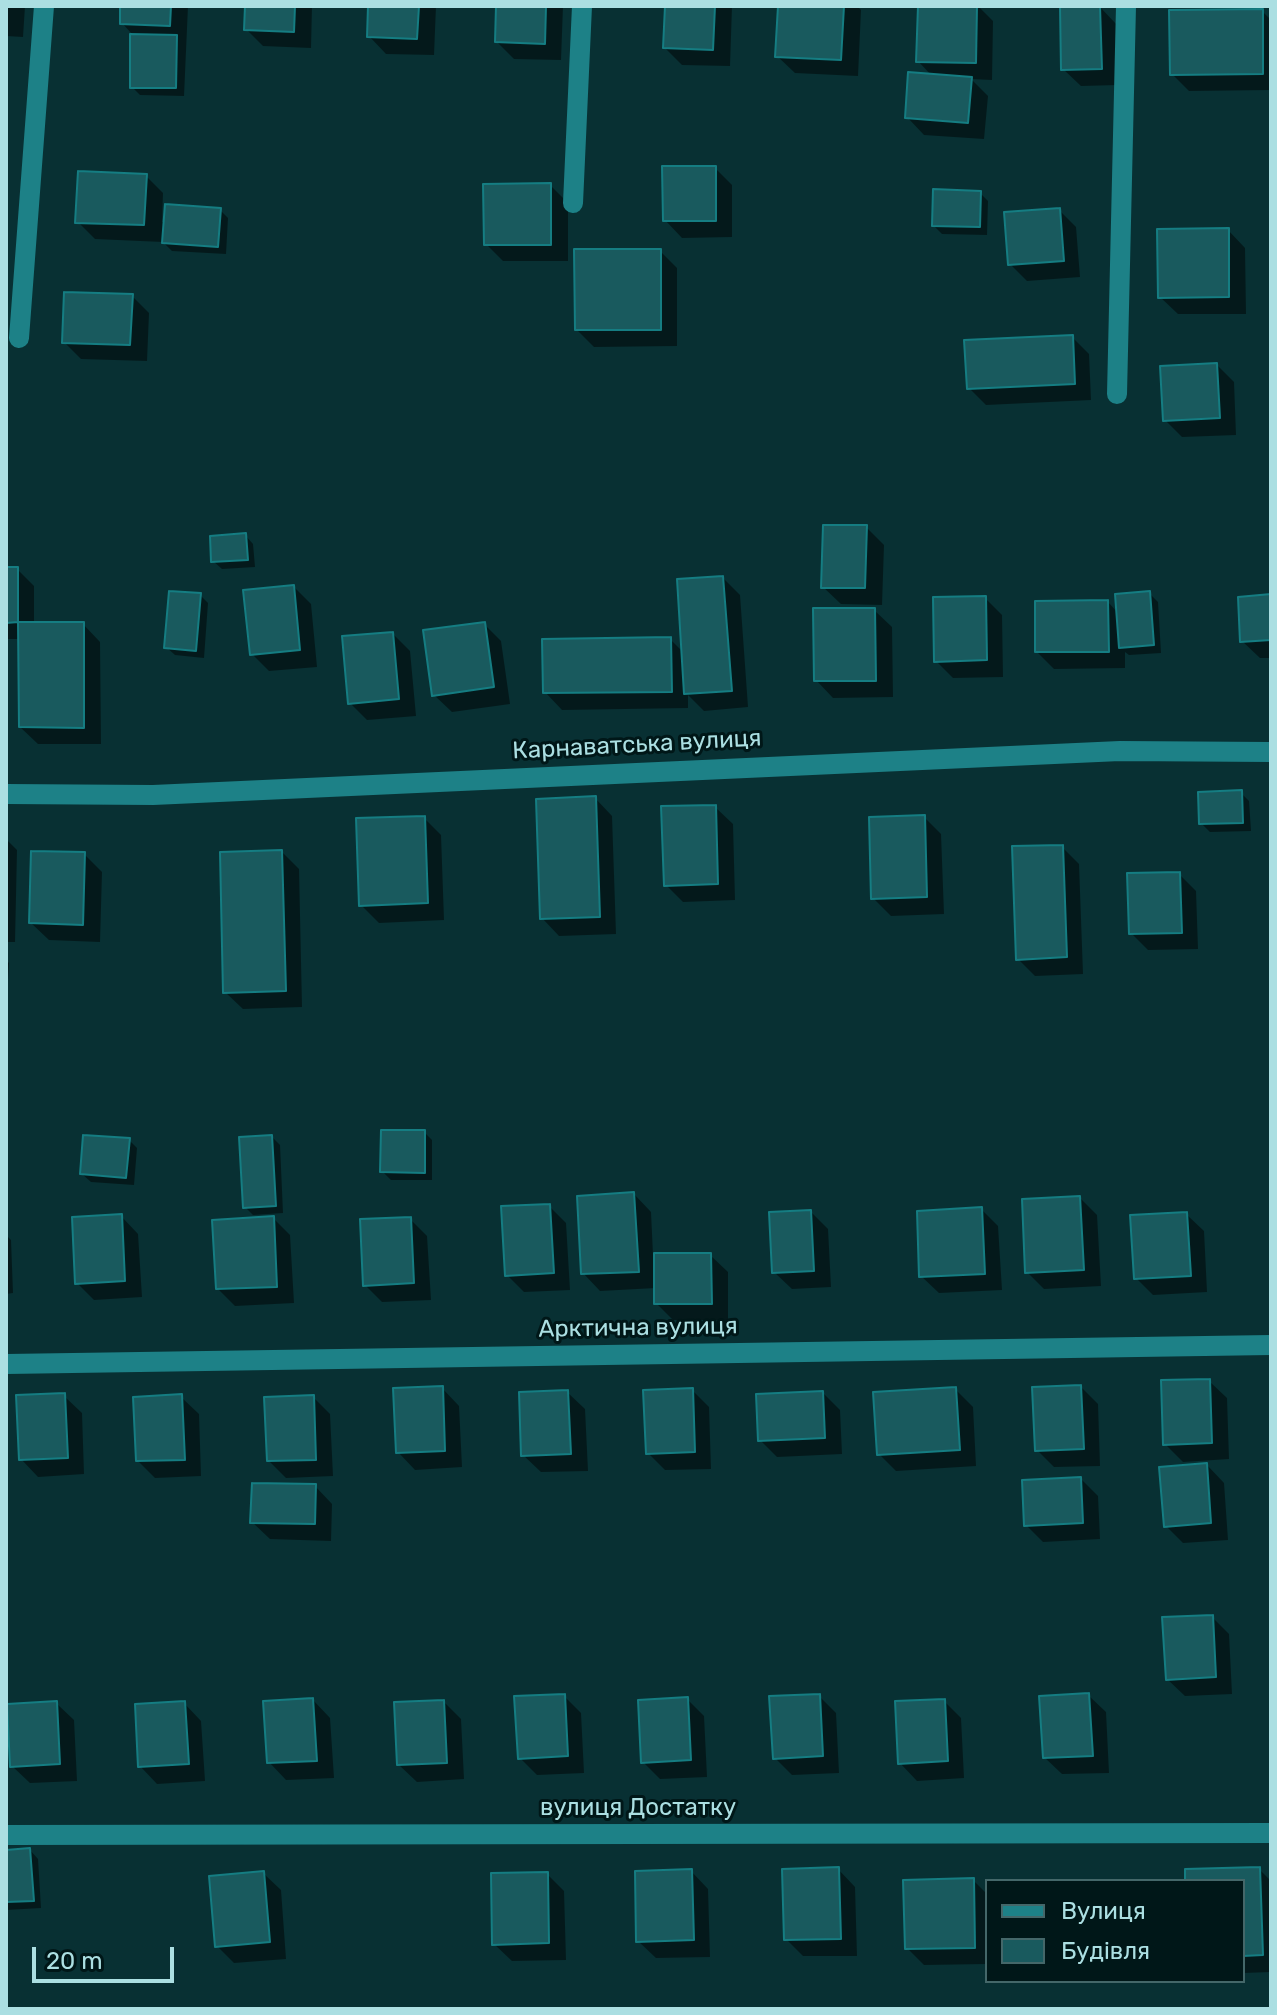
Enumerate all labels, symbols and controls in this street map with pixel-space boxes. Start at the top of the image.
street label: Карнаватська вулиця [512,724,762,766]
street label: Арктична вулиця [538,1312,738,1344]
street label: вулиця Достатку [540,1794,736,1822]
legend [985,1879,1245,1983]
text: Вулиця [1061,1897,1146,1925]
scale bar [36,1931,178,1981]
text: Будівля [1061,1937,1150,1965]
text: 20 m [46,1947,103,1975]

